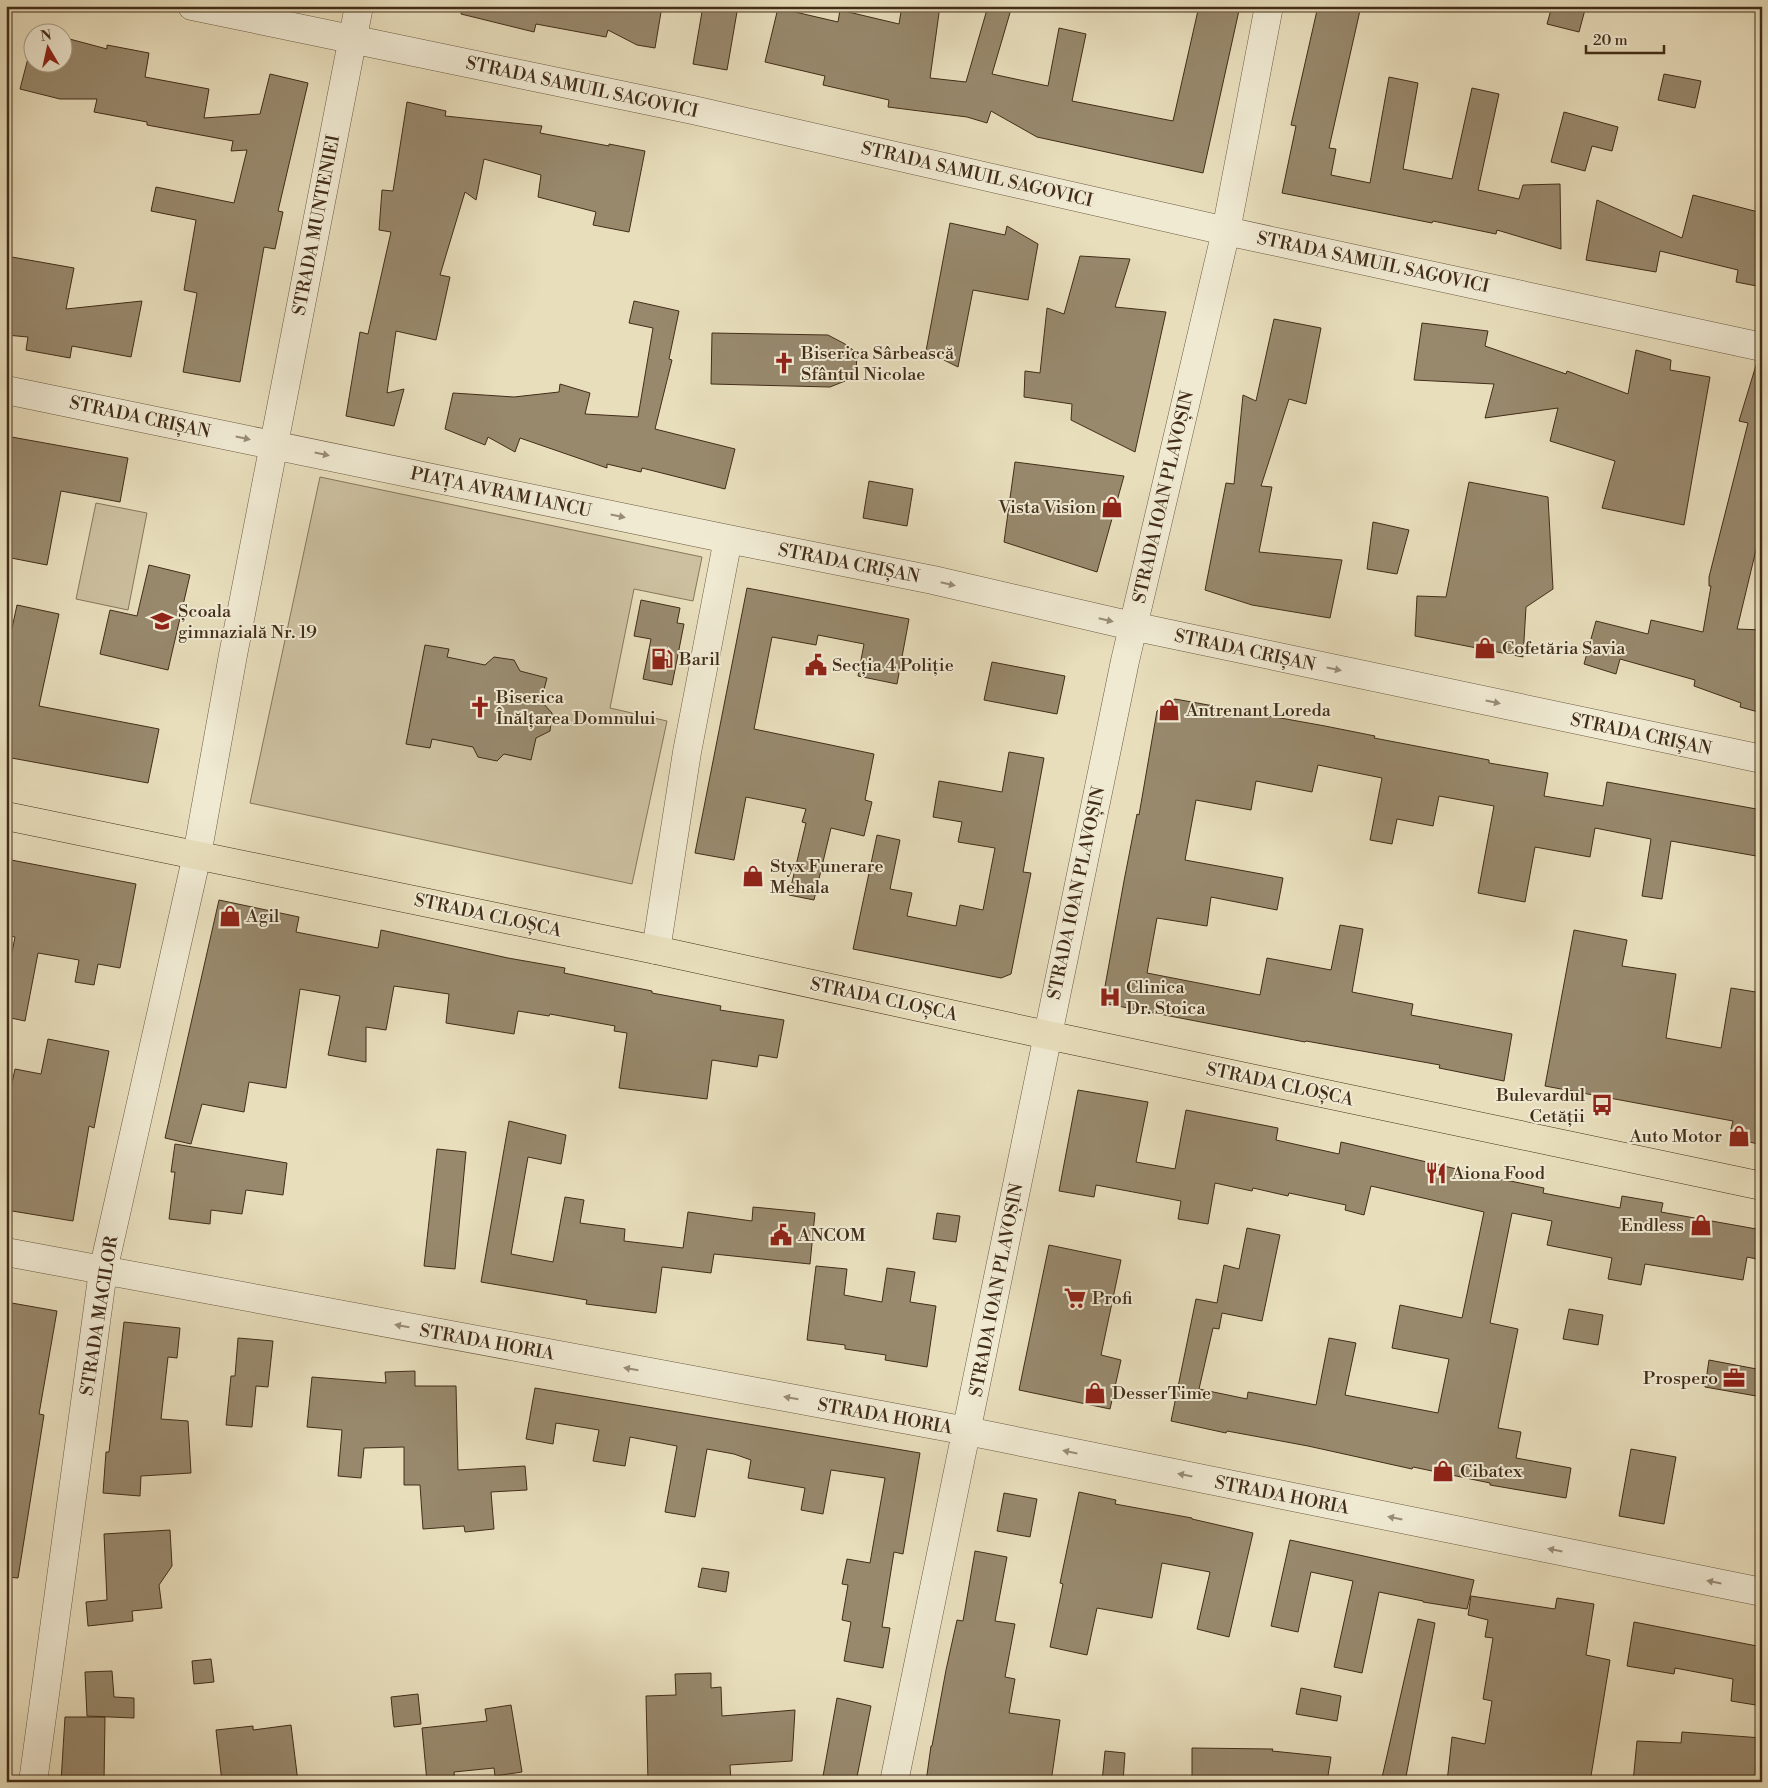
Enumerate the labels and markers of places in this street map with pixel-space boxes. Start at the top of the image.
place label: Biserica Sârbească Sfântul Nicolae [800,342,955,386]
church icon: Biserica Sârbească Sfântul Nicolae [771,350,797,376]
shop icon: Vista Vision [1099,494,1125,520]
place label: Vista Vision [997,496,1096,519]
place label: Școala gimnazială Nr. 19 [178,600,317,644]
school or university icon: Școala gimnazială Nr. 19 [149,608,175,634]
shop icon: Cofetăria Savia [1472,635,1498,661]
place label: Cofetăria Savia [1502,637,1626,660]
fuel station icon: Baril [649,646,675,672]
place label: Baril [678,648,721,671]
public building icon: Secția 4 Poliție [803,652,829,678]
place label: Secția 4 Poliție [832,654,954,677]
place label: Biserica Înălțarea Domnului [495,686,656,730]
church icon: Biserica Înălțarea Domnului [467,694,493,720]
shop icon: Antrenant Loreda [1156,697,1182,723]
place label: Antrenant Loreda [1185,699,1332,722]
place label: Styx Funerare Mehala [770,855,884,899]
shop icon: Styx Funerare Mehala [740,863,766,889]
shop icon: Agil [217,903,243,929]
place label: Agil [245,905,280,928]
place label: Clinica Dr. Stoica [1126,976,1206,1020]
hospital icon: Clinica Dr. Stoica [1097,984,1123,1010]
place label: Bulevardul Cetății [1495,1084,1586,1128]
bus stop icon: Bulevardul Cetății [1589,1092,1615,1118]
shop icon: Auto Motor [1726,1123,1752,1149]
place label: Auto Motor [1629,1125,1722,1148]
restaurant icon: Aiona Food [1423,1160,1449,1186]
place label: Aiona Food [1451,1162,1546,1185]
shop icon: Endless [1688,1212,1714,1238]
place label: Endless [1620,1214,1684,1237]
public building icon: ANCOM [768,1222,794,1248]
place label: ANCOM [797,1224,866,1247]
supermarket icon: Profi [1062,1285,1088,1311]
place label: Profi [1092,1287,1133,1310]
office icon: Prospero [1721,1365,1747,1391]
place label: Prospero [1643,1367,1718,1390]
shop icon: DesserTime [1082,1380,1108,1406]
place label: DesserTime [1112,1382,1211,1405]
shop icon: Cibatex [1430,1458,1456,1484]
place label: Cibatex [1460,1460,1523,1483]

